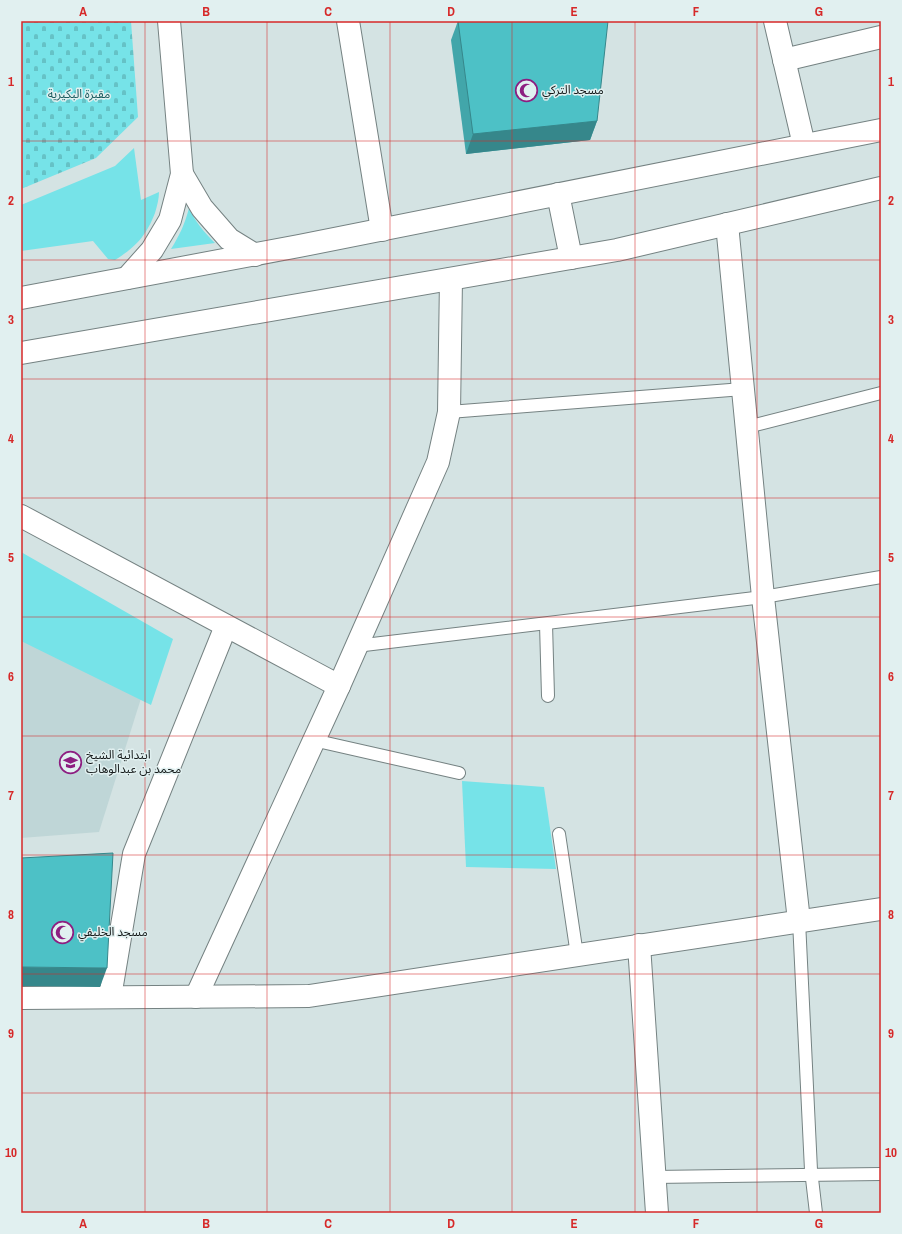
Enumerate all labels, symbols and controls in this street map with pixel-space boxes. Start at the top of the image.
text: A [79,3,87,20]
text: B [202,3,210,20]
text: C [324,3,332,20]
text: D [447,3,455,20]
text: E [570,3,578,20]
text: F [693,3,700,20]
text: G [815,3,823,20]
text: 1 [8,73,14,90]
text: 1 [888,73,894,90]
mosque icon: مسجد التركي [513,77,539,103]
place label: مسجد التركي [542,82,604,100]
park label: مقبرة البكيرية [48,86,110,102]
text: 2 [8,192,14,209]
text: 2 [888,192,894,209]
text: 3 [8,311,14,328]
text: 3 [888,311,894,328]
text: 4 [8,430,14,447]
text: 4 [888,430,894,447]
text: 5 [8,549,14,566]
text: 5 [888,549,894,566]
text: 6 [8,668,14,685]
text: 6 [888,668,894,685]
place label: ابتدائية الشيخ محمد بن عبدالوهاب [86,747,181,777]
school or university icon: ابتدائية الشيخ محمد بن عبدالوهاب [58,749,84,775]
text: 7 [8,787,14,804]
text: 7 [888,787,894,804]
text: 8 [8,906,14,923]
text: 8 [888,906,894,923]
mosque icon: مسجد الخليفي [49,919,75,945]
place label: مسجد الخليفي [78,924,148,942]
text: 9 [8,1025,14,1042]
text: 9 [888,1025,894,1042]
text: 10 [5,1144,17,1161]
text: 10 [885,1144,897,1161]
text: A [79,1215,87,1232]
text: B [202,1215,210,1232]
text: C [324,1215,332,1232]
text: D [447,1215,455,1232]
text: E [570,1215,578,1232]
text: F [693,1215,700,1232]
text: G [815,1215,823,1232]

